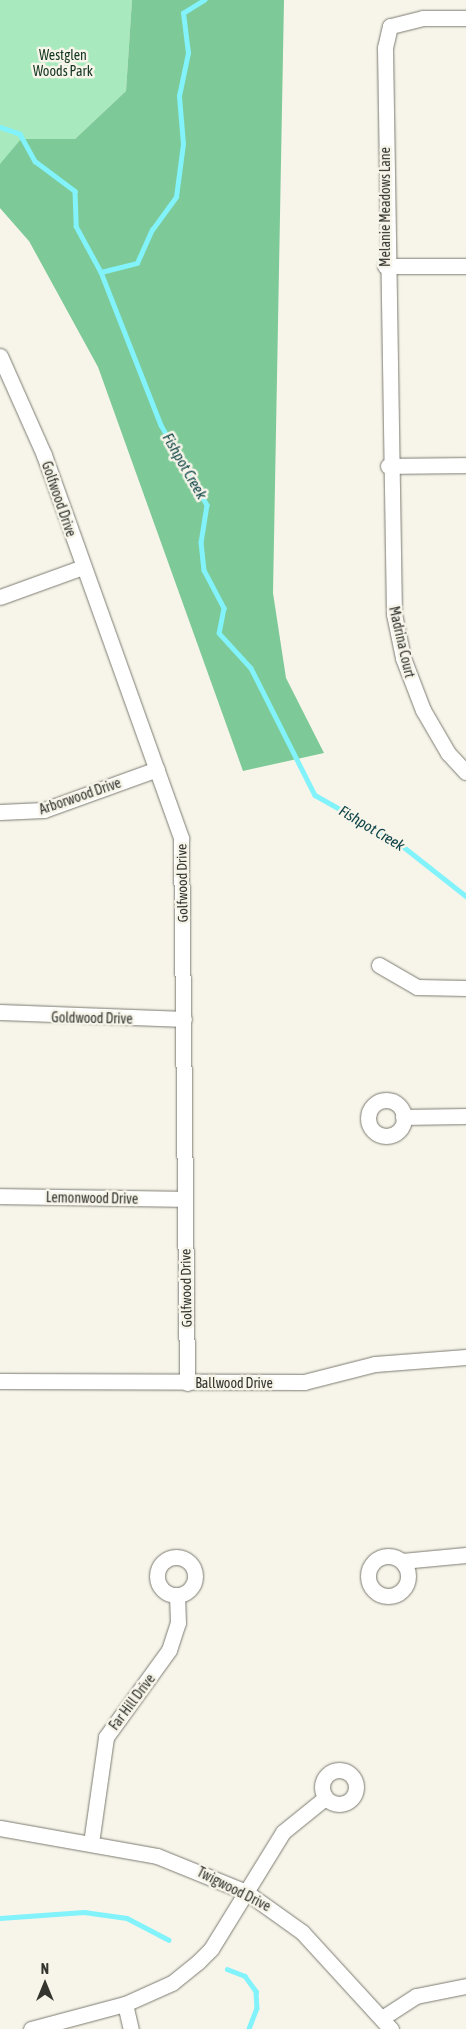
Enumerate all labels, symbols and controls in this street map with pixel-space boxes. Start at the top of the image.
park label: Westglen Woods Park [33,47,93,80]
street label: Melanie Meadows Lane [377,147,393,267]
water label: Fishpot Creek [159,430,211,502]
street label: Golfwood Drive [38,459,80,539]
street label: Madrina Court [386,605,418,679]
street label: Arborwood Drive [37,774,123,818]
water label: Fishpot Creek [336,801,408,855]
street label: Golfwood Drive [173,844,191,922]
street label: Goldwood Drive [51,1009,133,1027]
street label: Lemonwood Drive [46,1189,138,1207]
street label: Golfwood Drive [177,1249,195,1327]
street label: Ballwood Drive [195,1375,273,1391]
street label: Far Hill Drive [105,1671,159,1733]
street label: Twigwood Drive [194,1863,274,1915]
north arrow [20,1959,70,2009]
text: N [41,1961,49,1977]

